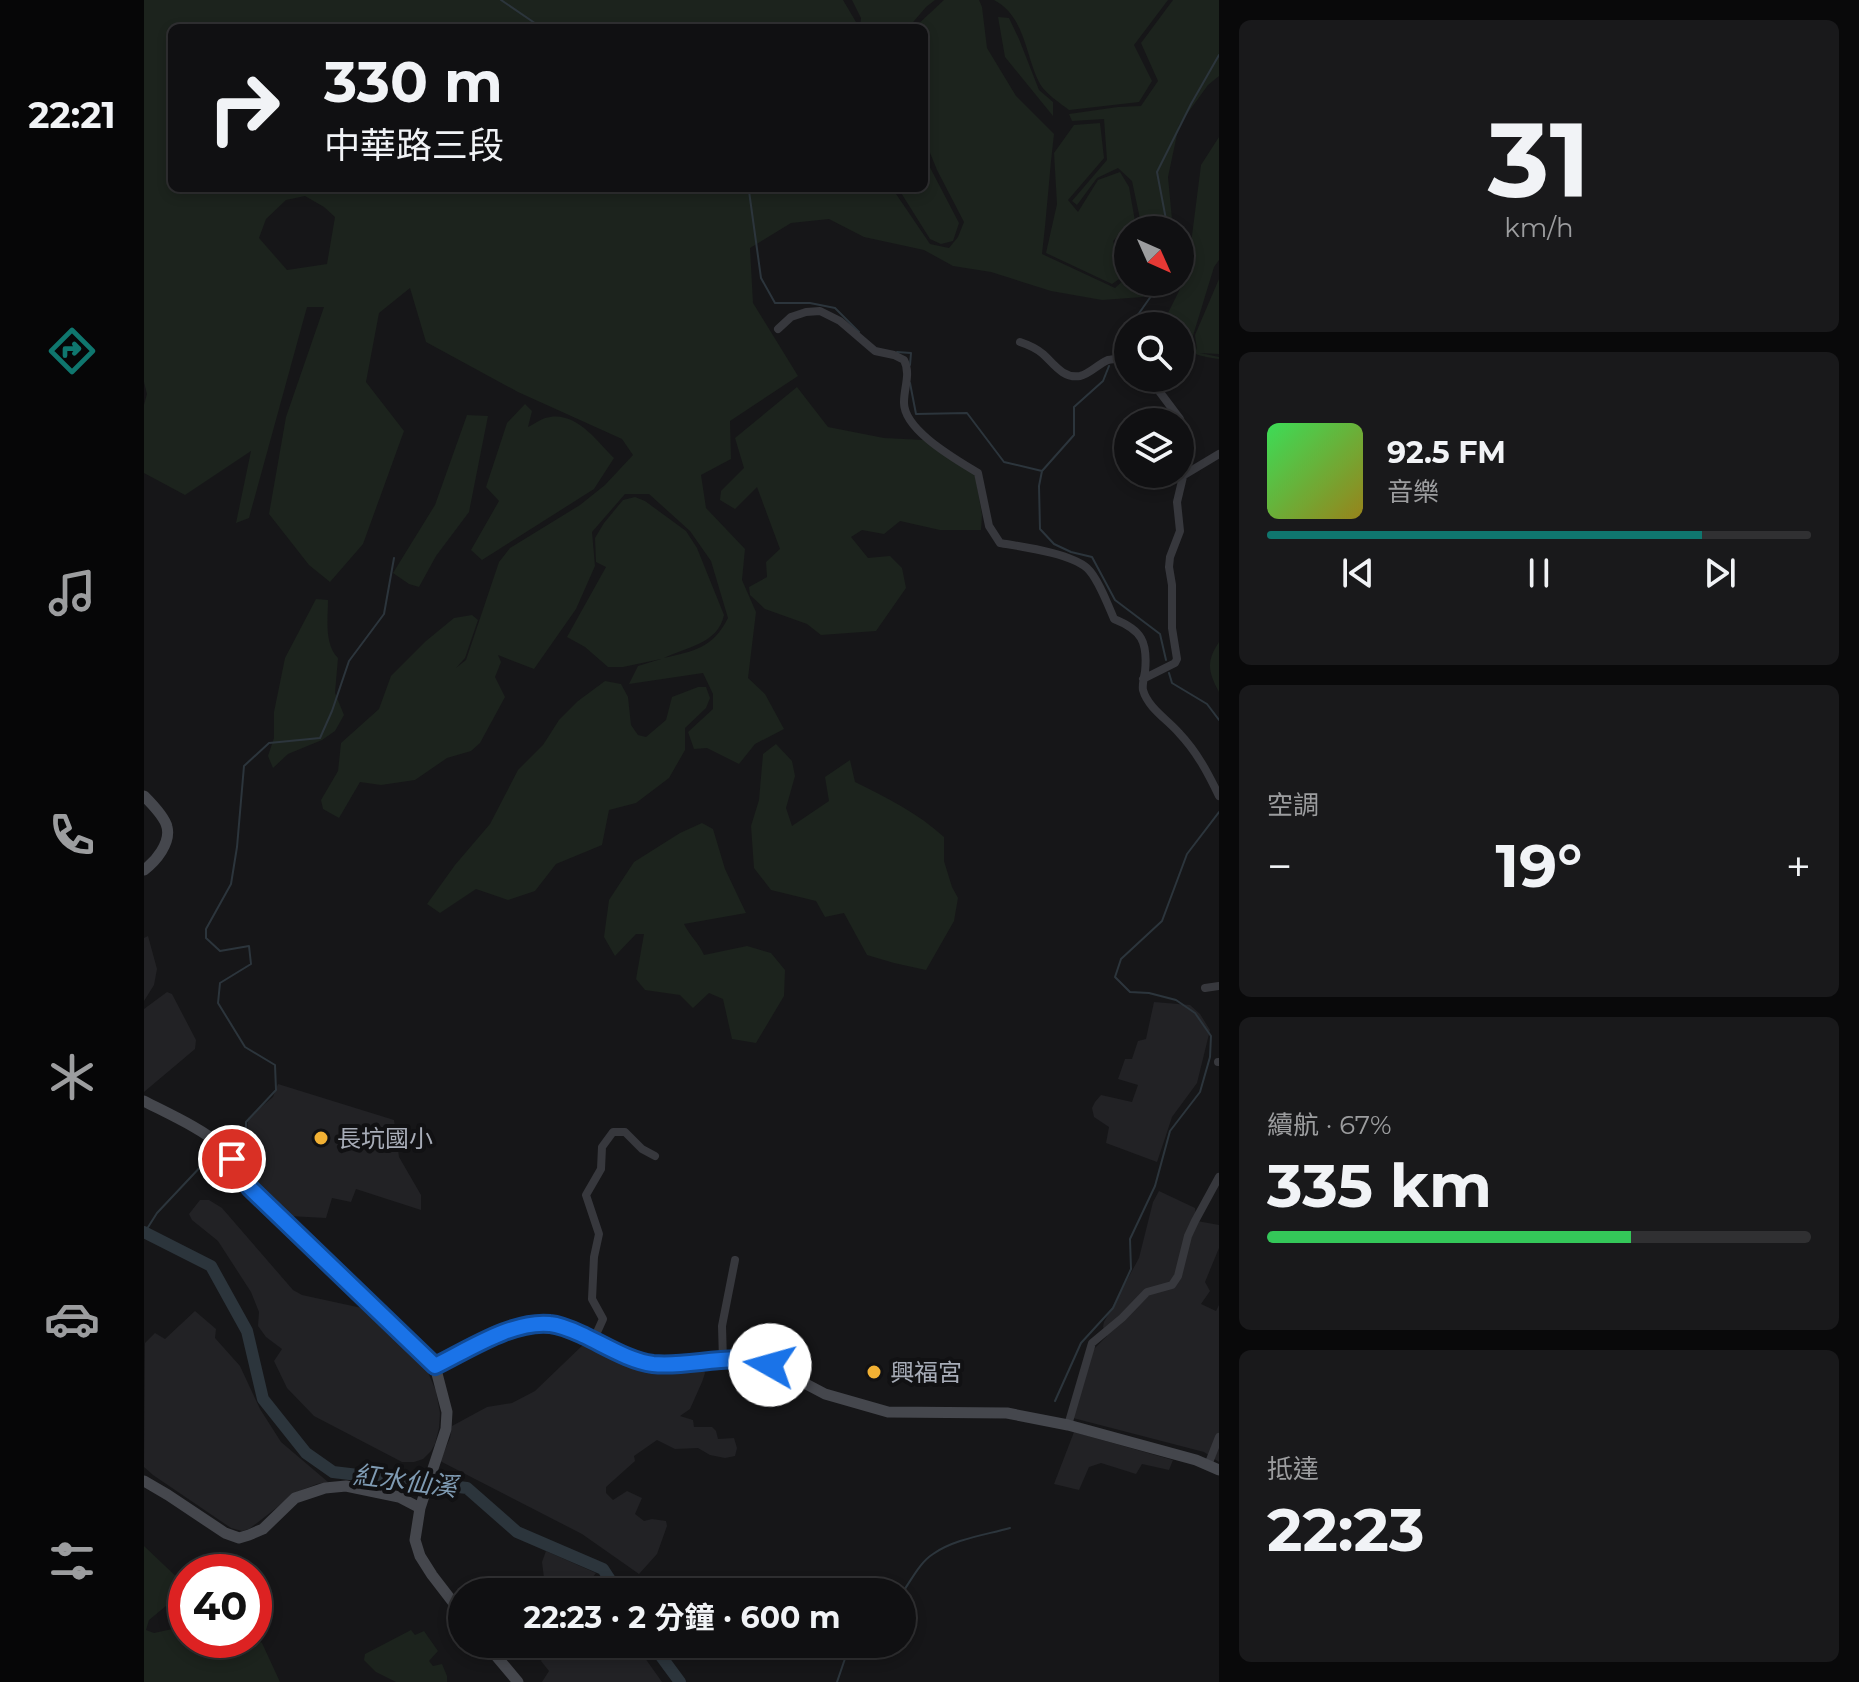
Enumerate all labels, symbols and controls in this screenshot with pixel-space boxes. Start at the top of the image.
text: 330 m [324,48,503,116]
icon: right [192,56,296,160]
text: 22:21 [28,93,116,137]
text: 31 [1488,96,1590,223]
text: 中華路三段 [324,123,504,167]
text: km/h [1504,212,1574,244]
north arrow [1114,216,1194,296]
map controls [1114,216,1194,488]
button: search [1114,312,1194,392]
icon: directions [44,323,100,379]
button: layers [1114,408,1194,488]
text: 92.5 FM [1387,434,1506,471]
text: 音樂 [1387,476,1439,508]
icon: previous [1336,551,1380,595]
icon: pause [1517,551,1561,595]
icon: next [1698,551,1742,595]
icon: music [44,565,100,621]
text: 空調 [1267,789,1319,821]
icon: phone [44,807,100,863]
text: 19° [1496,829,1582,902]
text: − [1267,839,1292,893]
text: + [1786,839,1811,893]
icon: climate [44,1049,100,1105]
text: 續航 · 67% [1267,1109,1392,1141]
place label: 長坑國小 [337,1124,433,1153]
pin [198,1125,266,1193]
marker: 長坑國小 [312,1129,330,1147]
icon: arrive [210,1137,254,1181]
text: 335 km [1267,1149,1492,1222]
icon: car [44,1291,100,1347]
position arrow [728,1323,812,1407]
place label: 興福宮 [890,1358,962,1387]
marker: 興福宮 [865,1363,883,1381]
text: 抵達 [1267,1453,1319,1485]
water label: 紅水仙溪 [351,1459,463,1504]
text: 22:23 [1267,1493,1424,1566]
icon: filters [44,1533,100,1589]
speed limit sign: 40 [168,1554,272,1658]
text: 22:23 · 2 分鐘 · 600 m [524,1599,840,1636]

